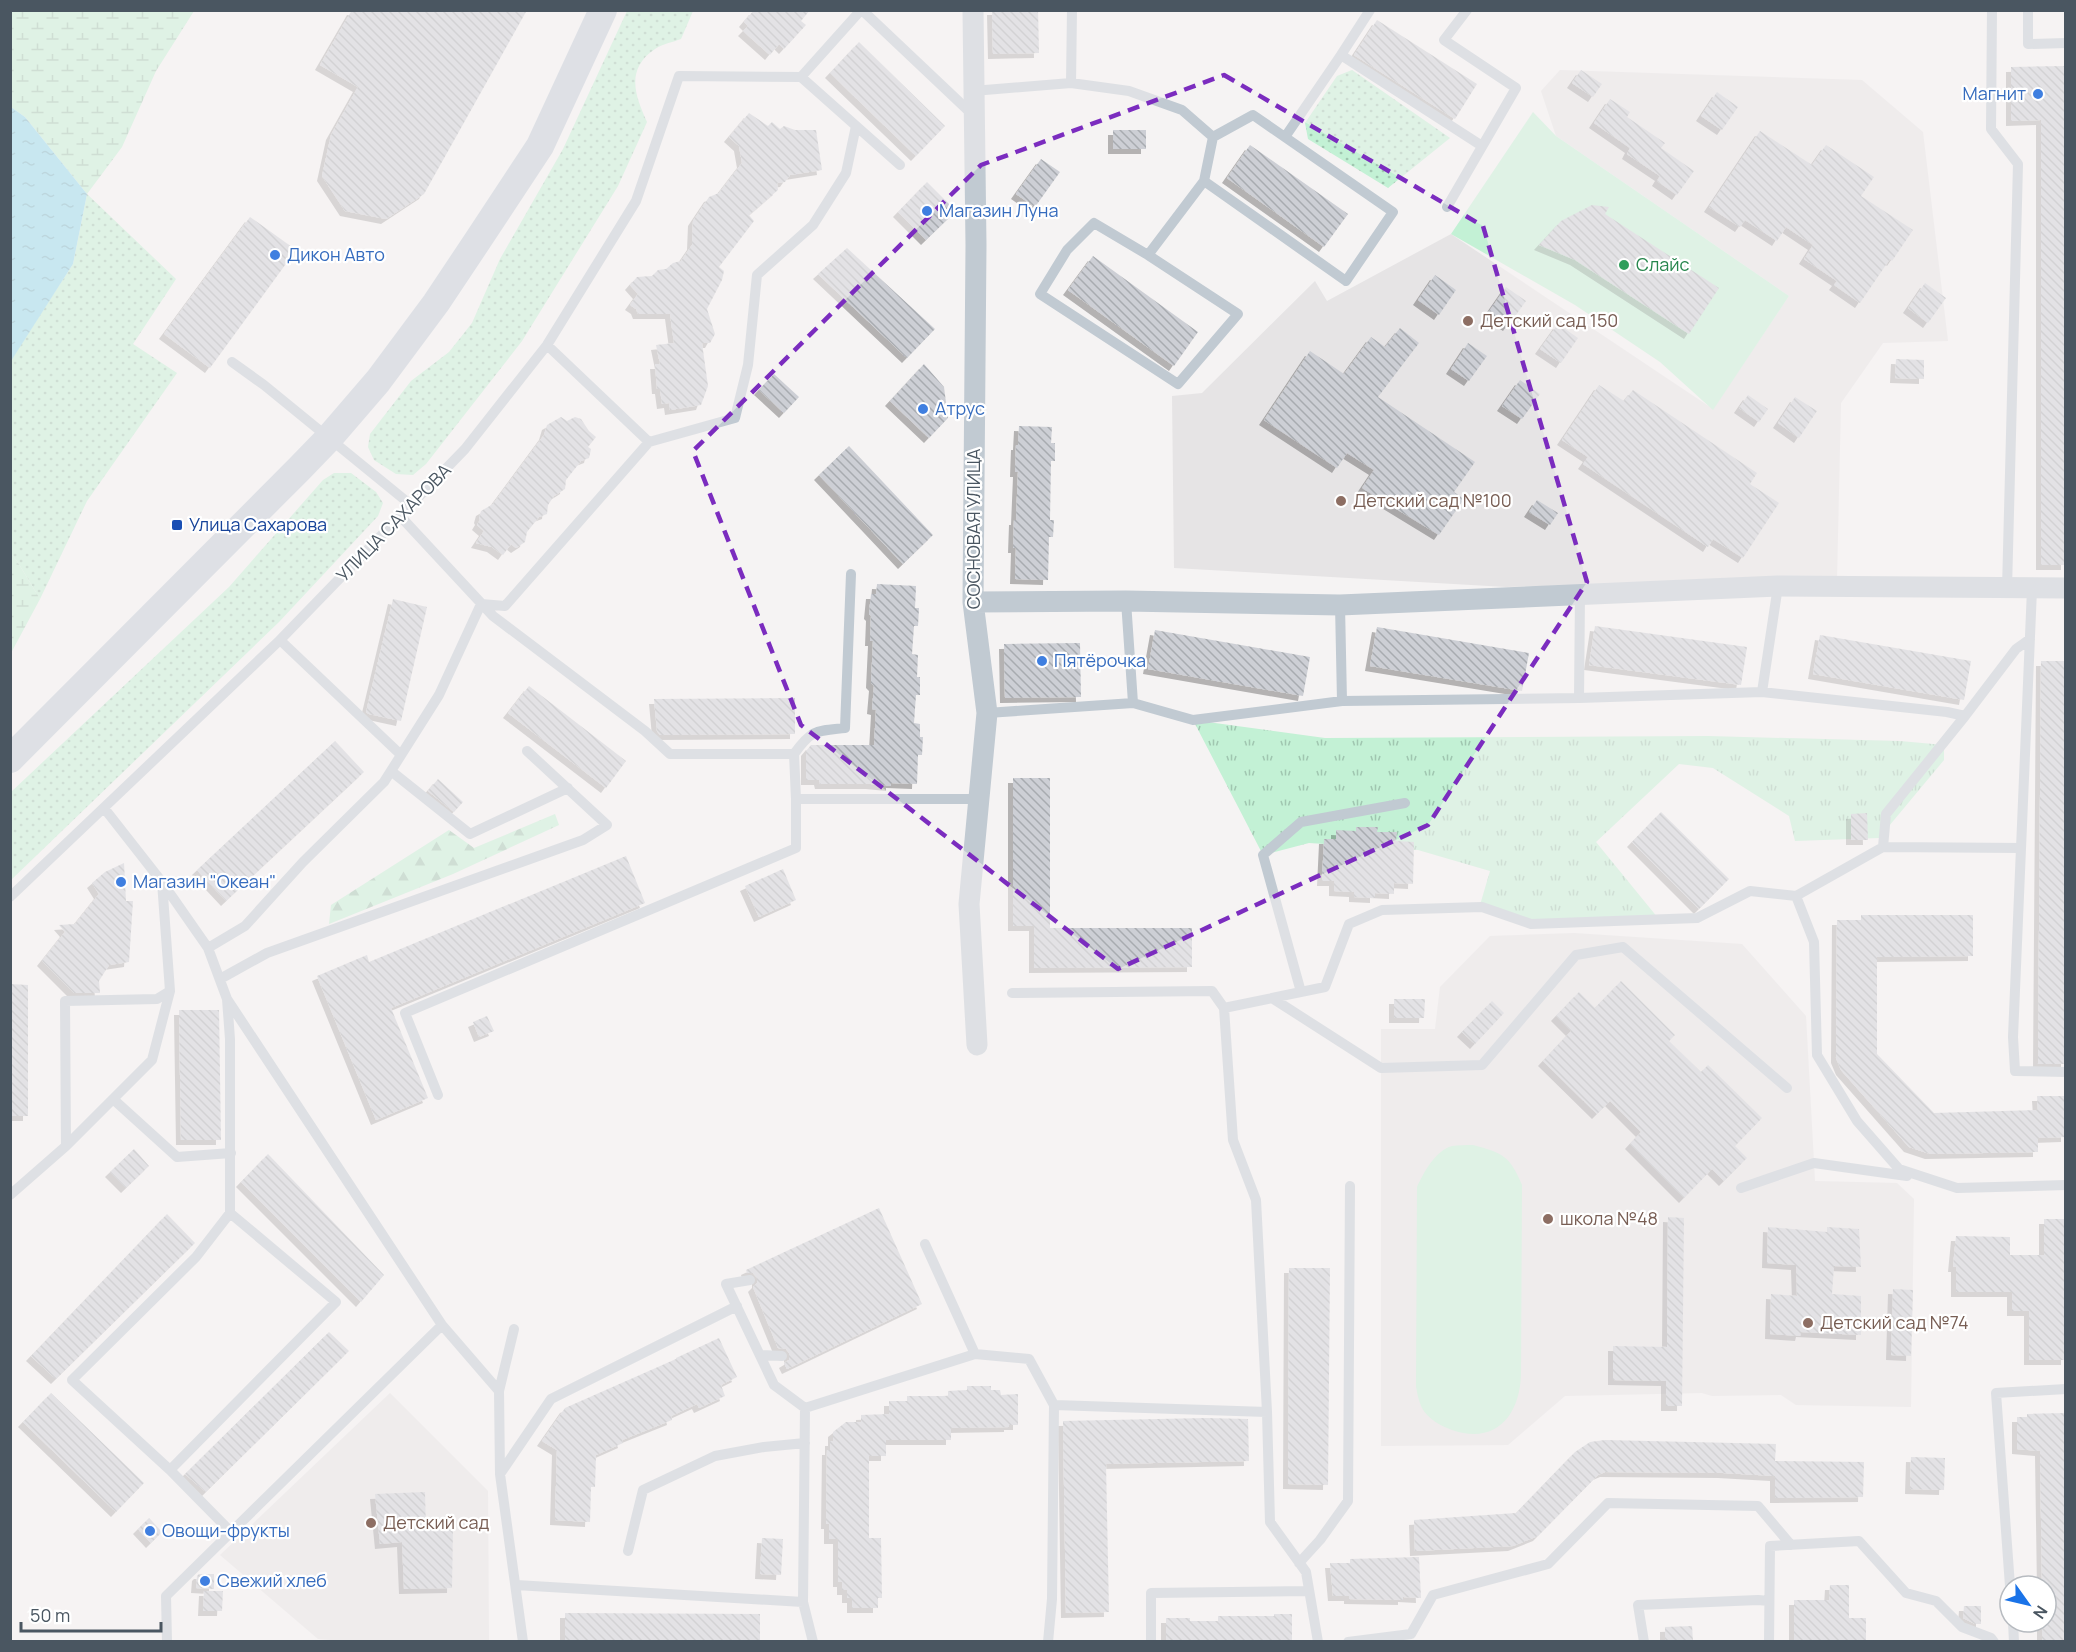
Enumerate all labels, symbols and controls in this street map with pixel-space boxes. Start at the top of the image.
place label: Магнит [1963,81,2026,105]
marker: Магнит [2031,87,2045,101]
place label: Магазин Луна [939,198,1058,222]
marker: Магазин Луна [920,204,934,218]
place label: Дикон Авто [287,242,385,266]
marker: Дикон Авто [268,248,282,262]
place label: Слайс [1636,252,1689,276]
marker: Слайс [1617,258,1631,272]
place label: Детский сад 150 [1480,308,1618,332]
marker: Детский сад 150 [1461,314,1475,328]
place label: Атрус [935,396,985,420]
marker: Атрус [916,402,930,416]
street label: СОСНОВАЯ УЛИЦА [961,448,985,609]
street label: УЛИЦА САХАРОВА [331,458,456,587]
place label: Детский сад №100 [1353,488,1512,512]
marker: Детский сад №100 [1334,494,1348,508]
place label: Улица Сахарова [189,512,327,536]
marker: Улица Сахарова [170,518,184,532]
place label: Пятёрочка [1054,648,1146,672]
marker: Пятёрочка [1035,654,1049,668]
place label: Магазин "Океан" [133,869,276,893]
marker: Магазин "Океан" [114,875,128,889]
place label: школа №48 [1560,1206,1658,1230]
marker: школа №48 [1541,1212,1555,1226]
place label: Детский сад №74 [1820,1310,1969,1334]
marker: Детский сад №74 [1801,1316,1815,1330]
place label: Детский сад [383,1510,489,1534]
marker: Детский сад [364,1516,378,1530]
place label: Овощи-фрукты [162,1518,290,1542]
marker: Овощи-фрукты [143,1524,157,1538]
place label: Свежий хлеб [217,1568,327,1592]
marker: Свежий хлеб [198,1574,212,1588]
north arrow [1998,1574,2058,1634]
scale bar [21,1595,160,1633]
text: N [2028,1601,2053,1623]
text: 50 m [30,1603,70,1627]

